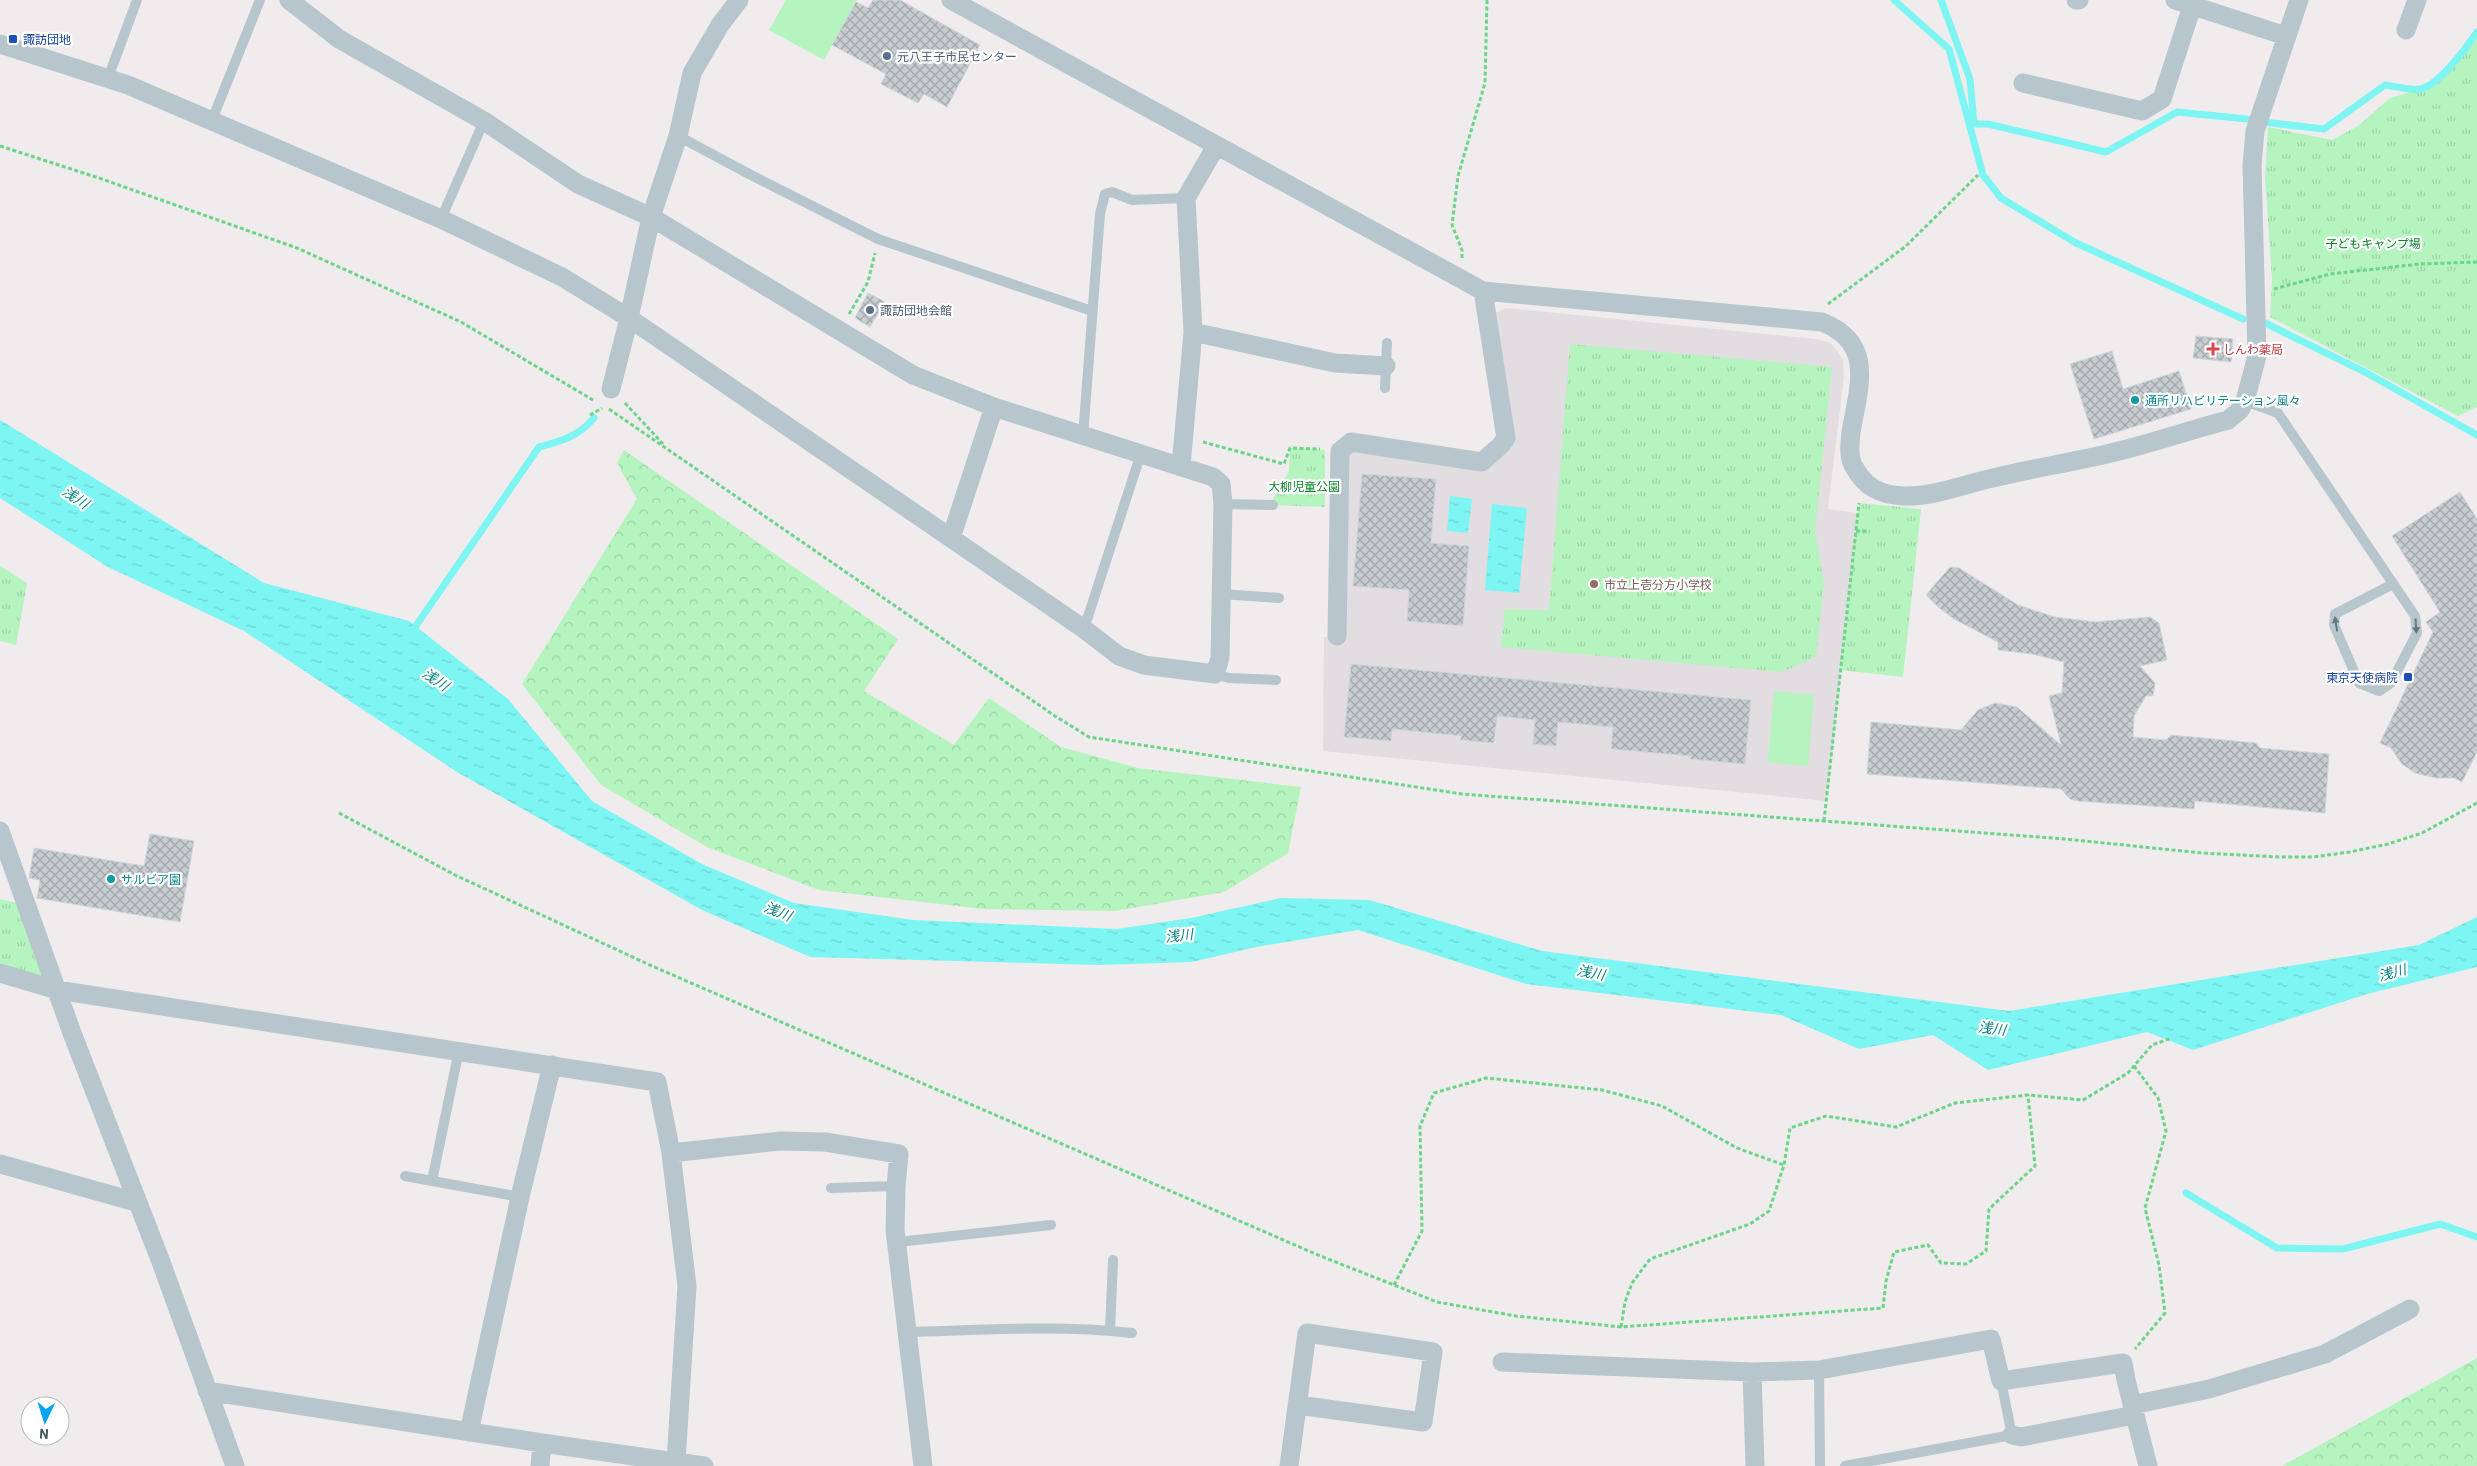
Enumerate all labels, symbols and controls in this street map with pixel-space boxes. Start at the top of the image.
place label: 諏訪団地 [23,32,71,46]
marker: 諏訪団地 [7,33,19,45]
place label: 元八王子市民センター [897,49,1017,63]
marker: 元八王子市民センター [881,50,893,62]
park label: 子どもキャンプ場 [2325,236,2421,250]
place label: 諏訪団地会館 [880,303,952,317]
marker: 諏訪団地会館 [864,304,876,316]
place label: しんわ薬局 [2223,342,2283,356]
marker: しんわ薬局 [2207,343,2219,355]
place label: 通所リハビリテーション風々 [2145,393,2301,407]
marker: 通所リハビリテーション風々 [2129,394,2141,406]
park label: 大柳児童公園 [1268,479,1340,493]
water label: 浅川 [60,482,94,513]
place label: 市立上壱分方小学校 [1604,577,1712,591]
marker: 市立上壱分方小学校 [1588,578,1600,590]
one-way arrow [2332,616,2340,632]
one-way arrow [2412,618,2420,634]
water label: 浅川 [420,664,454,695]
place label: 東京天使病院 [2326,670,2398,684]
marker: 東京天使病院 [2402,671,2414,683]
place label: サルビア園 [121,872,181,886]
marker: サルビア園 [105,873,117,885]
water label: 浅川 [762,898,796,925]
water label: 浅川 [1164,925,1196,945]
water label: 浅川 [2376,960,2410,984]
water label: 浅川 [1576,961,1608,983]
water label: 浅川 [1977,1018,2009,1038]
north arrow [20,1396,70,1446]
text: N [39,1426,49,1443]

